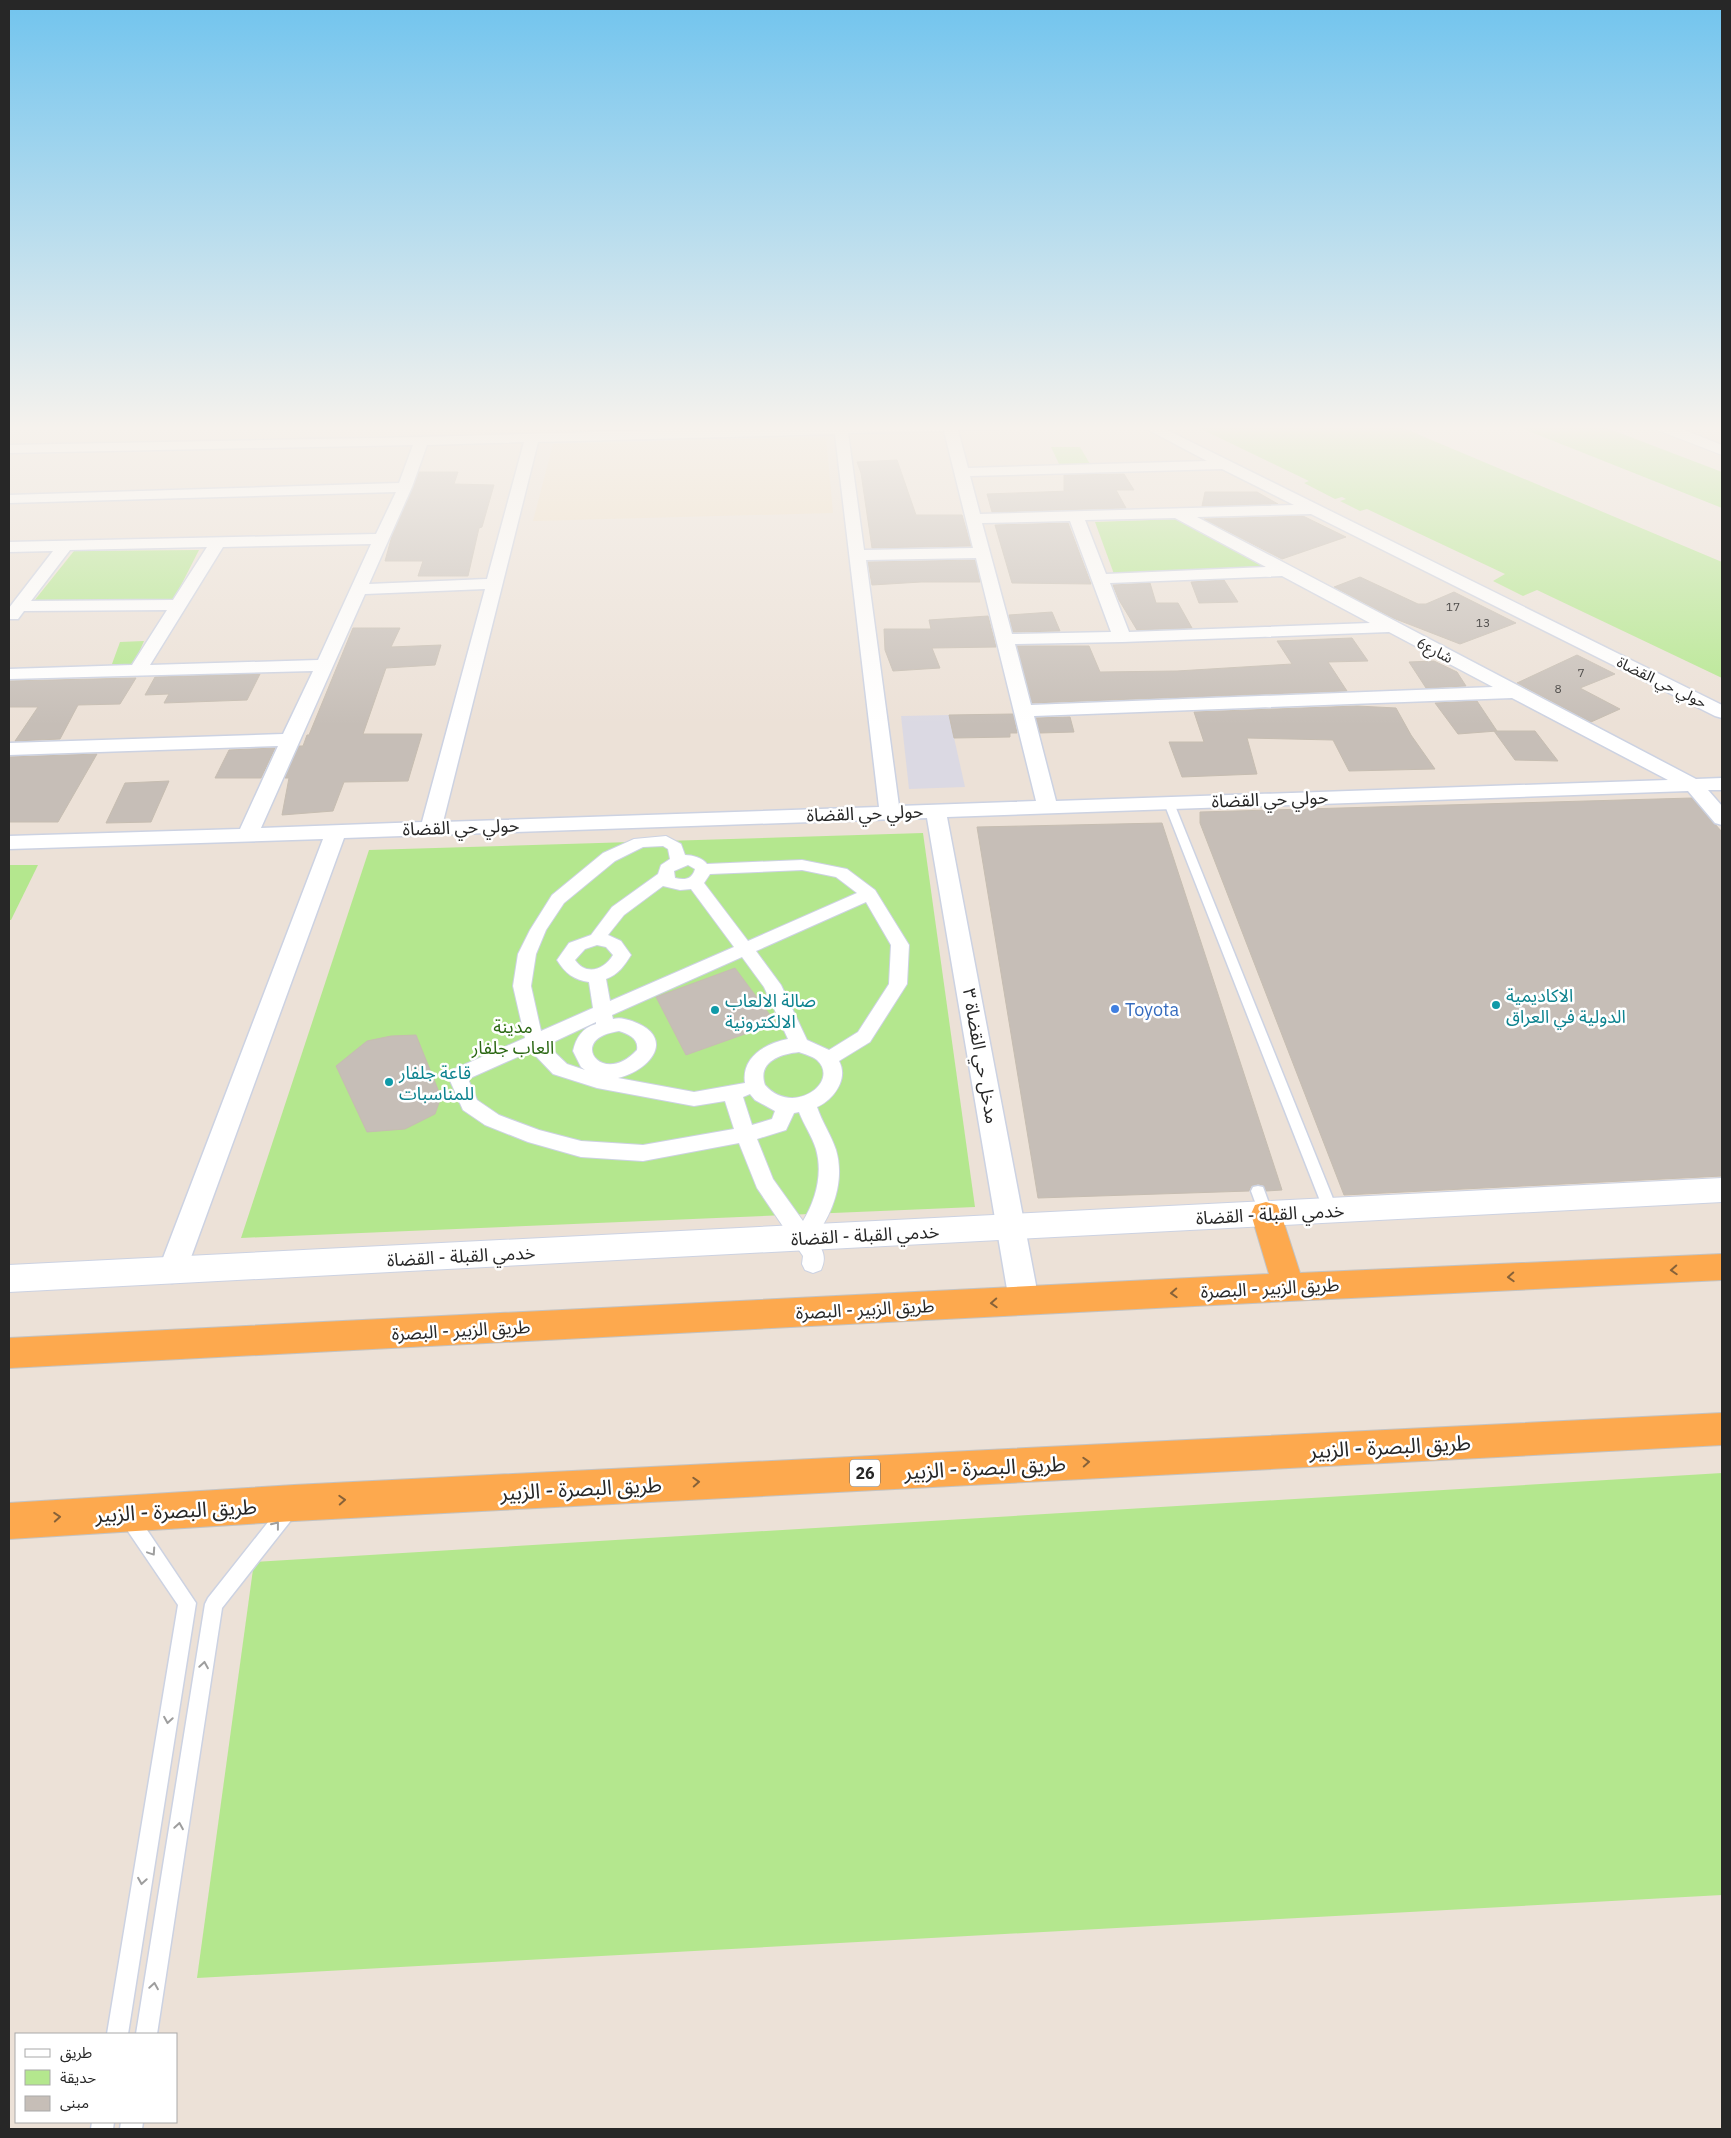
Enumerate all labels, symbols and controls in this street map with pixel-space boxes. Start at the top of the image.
house number: 17 [1446,599,1460,614]
house number: 13 [1476,615,1490,630]
street label: شارع6 [1412,633,1457,670]
street label: حولي حي القضاة [1613,652,1710,714]
house number: 7 [1577,665,1585,680]
house number: 8 [1554,681,1562,696]
street label: حولي حي القضاة [1211,785,1329,815]
street label: حولي حي القضاة [806,799,924,829]
street label: حولي حي القضاة [402,813,520,843]
place label: الاكاديمية الدولية في العراق [1506,984,1626,1030]
street label: مدخل حي القضاة ٣ [956,986,1004,1126]
place label: صالة الالعاب الالكترونية [725,989,816,1033]
place label: Toyota [1125,998,1179,1021]
marker: الاكاديمية الدولية في العراق [1490,999,1502,1011]
marker: Toyota [1109,1003,1121,1015]
marker: صالة الالعاب الالكترونية [709,1004,721,1016]
park label: مدينة العاب جلفار [471,1015,554,1059]
place label: قاعة جلفار للمناسبات [398,1061,474,1105]
marker: قاعة جلفار للمناسبات [383,1076,395,1088]
street label: خدمي القبلة - القضاة [1195,1199,1345,1232]
street label: خدمي القبلة - القضاة [790,1220,940,1253]
street label: خدمي القبلة - القضاة [386,1241,536,1274]
one-way arrow [1669,1264,1677,1275]
one-way arrow [1507,1272,1515,1283]
street label: طريق الزبير - البصرة [1200,1273,1340,1303]
one-way arrow [1170,1288,1178,1299]
street label: طريق الزبير - البصرة [795,1294,935,1324]
one-way arrow [990,1297,998,1308]
street label: طريق الزبير - البصرة [391,1315,531,1345]
street label: طريق البصرة - الزبير [1307,1428,1472,1464]
street label: طريق البصرة - الزبير [902,1449,1067,1485]
one-way arrow [1082,1456,1090,1467]
road number: 26 [850,1460,880,1486]
street label: طريق البصرة - الزبير [498,1470,663,1506]
one-way arrow [693,1476,701,1487]
street label: طريق البصرة - الزبير [93,1492,258,1528]
one-way arrow [338,1495,346,1506]
one-way arrow [54,1512,62,1523]
one-way arrow [271,1522,279,1531]
one-way arrow [146,1547,156,1556]
one-way arrow [199,1661,209,1669]
one-way arrow [163,1716,173,1725]
one-way arrow [173,1821,184,1829]
one-way arrow [137,1876,147,1885]
one-way arrow [148,1982,158,1990]
legend [15,2033,178,2123]
text: طريق [60,2043,92,2063]
text: حديقة [60,2068,96,2087]
text: مبنى [60,2093,89,2112]

